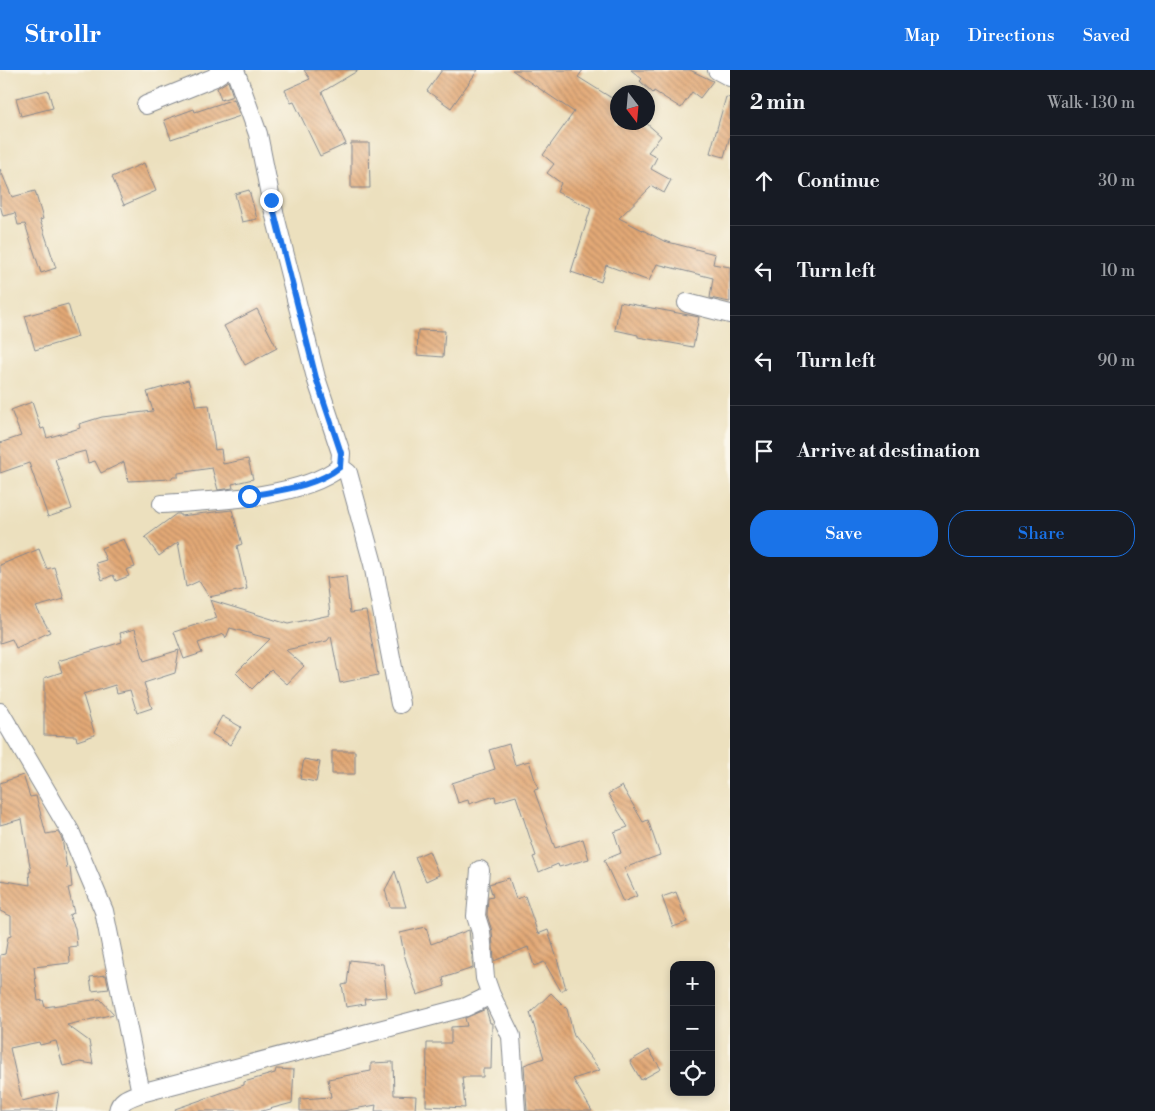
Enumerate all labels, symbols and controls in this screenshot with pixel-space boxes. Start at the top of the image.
text: Strollr [25,20,101,50]
text: Map [904,24,940,47]
text: Directions [968,24,1055,47]
text: Saved [1083,24,1130,47]
north arrow [610,85,655,130]
text: 2 min [750,90,805,116]
text: Walk · 130 m [1047,93,1135,113]
icon: ahead [750,167,778,195]
text: Continue [797,169,880,193]
text: 30 m [1098,171,1135,191]
route end [260,189,283,212]
icon: left [750,257,778,285]
text: Turn left [797,259,876,283]
text: 10 m [1101,261,1135,281]
icon: left [750,347,778,375]
text: Turn left [797,349,876,373]
text: 90 m [1097,351,1135,371]
icon: arrive [750,437,778,465]
text: Arrive at destination [797,439,980,463]
route start [238,485,261,508]
button: Save [750,510,938,557]
button: Share [948,510,1135,557]
map controls [670,961,715,1096]
button: + [670,961,715,1006]
button: − [670,1006,715,1051]
button: locate [670,1051,715,1096]

